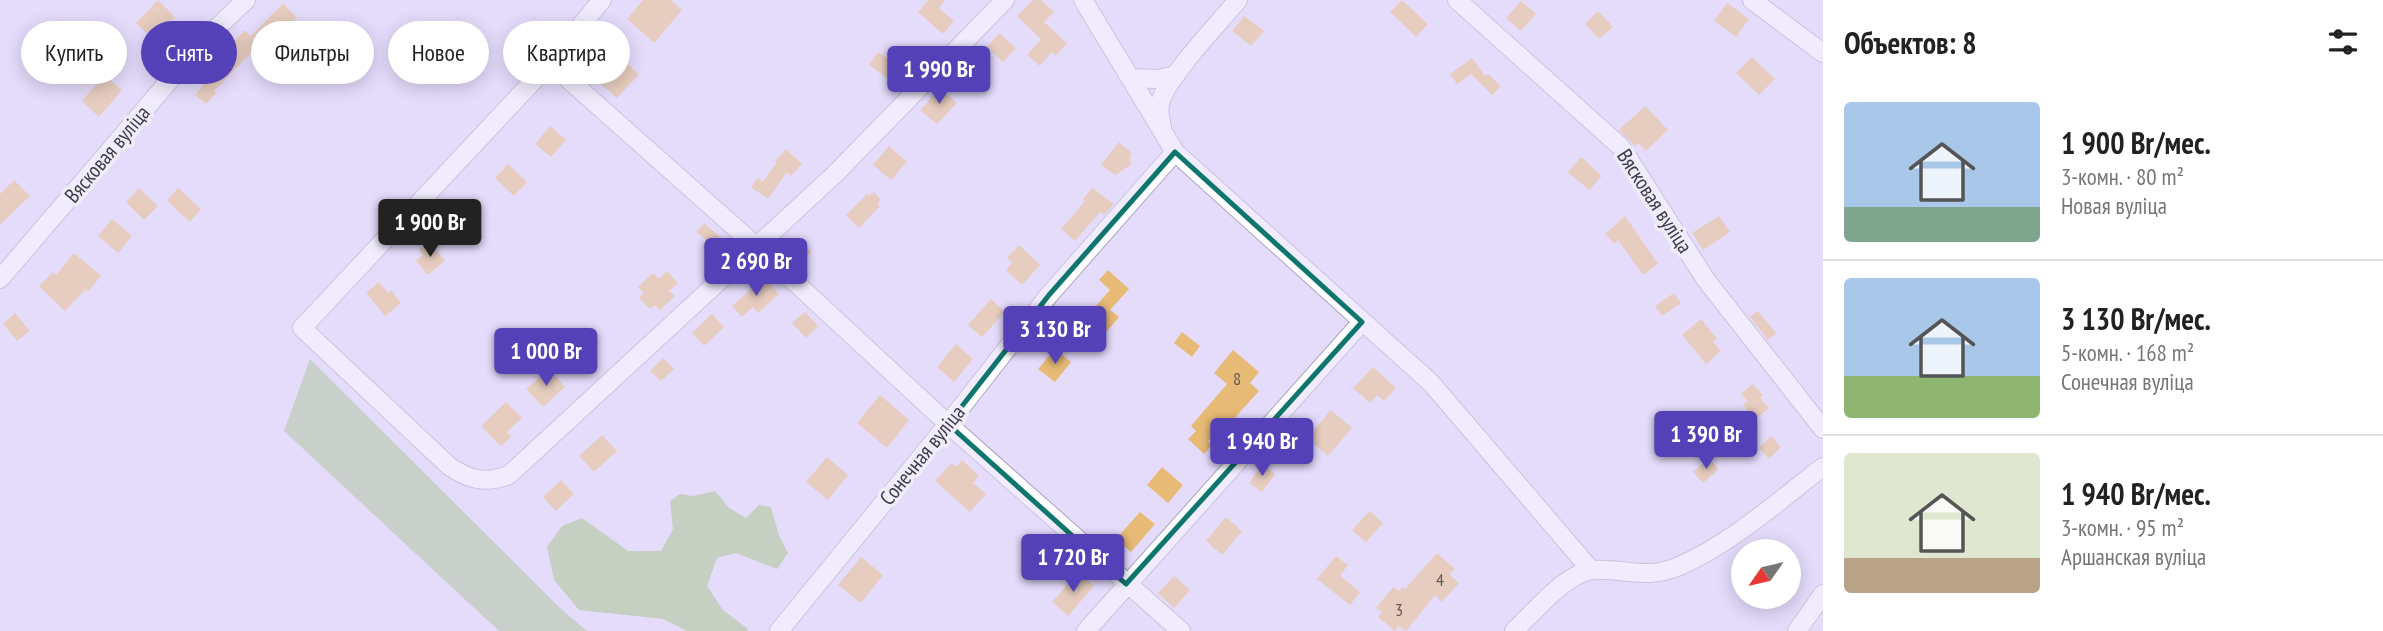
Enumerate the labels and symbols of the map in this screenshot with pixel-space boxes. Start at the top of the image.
pin: 1 990 Br [867,46,1011,106]
street label: Вясковая вуліца [58,100,156,208]
street label: Вясковая вуліца [1611,144,1699,258]
pin: 1 900 Br [358,200,502,259]
pin: 2 690 Br [684,238,828,298]
pin: 3 130 Br [983,306,1127,366]
pin: 1 000 Br [474,328,618,388]
house number: 8 [1233,367,1241,390]
street label: Сонечная вуліца [873,399,971,511]
pin: 1 390 Br [1634,412,1778,471]
pin: 1 940 Br [1190,419,1334,478]
pin: 1 720 Br [1001,534,1145,594]
north arrow [1731,539,1801,609]
house number: 4 [1436,568,1444,591]
house number: 3 [1395,598,1403,621]

